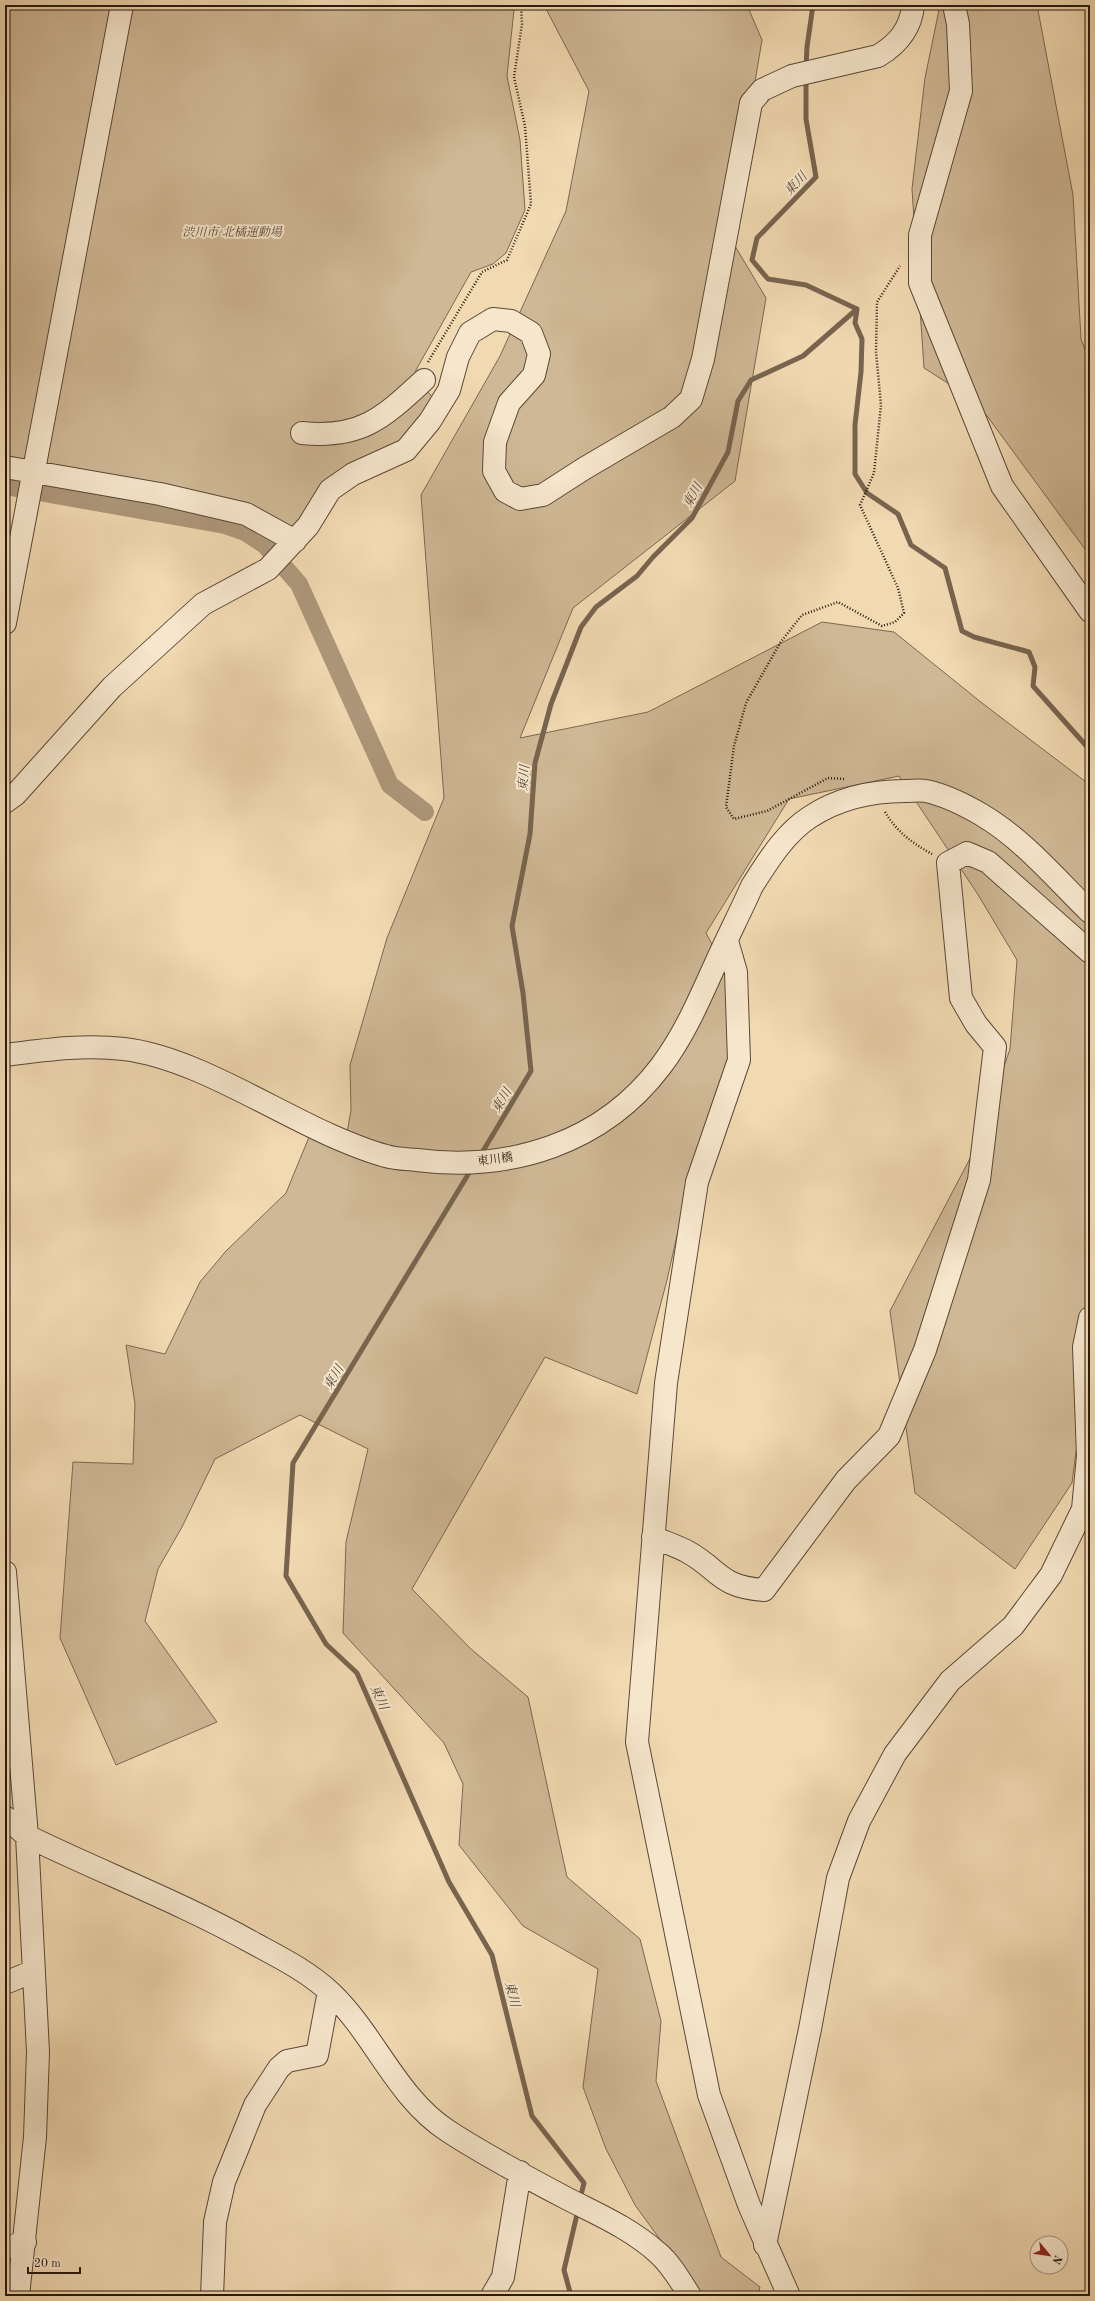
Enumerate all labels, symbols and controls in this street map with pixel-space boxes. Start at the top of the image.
water label: 東川 [782,168,811,198]
park label: 渋川市 北橘運動場 [182,225,283,239]
water label: 東川 [680,479,706,510]
water label: 東川 [516,763,532,792]
water label: 東川 [489,1084,516,1115]
street label: 東川橋 [476,1150,514,1168]
water label: 東川 [321,1361,348,1392]
water label: 東川 [367,1683,392,1714]
water label: 東川 [502,1980,522,2010]
north arrow [1029,2235,1069,2275]
scale bar [28,2249,80,2275]
text: N [1049,2253,1063,2266]
text: 20 m [34,2258,61,2270]

